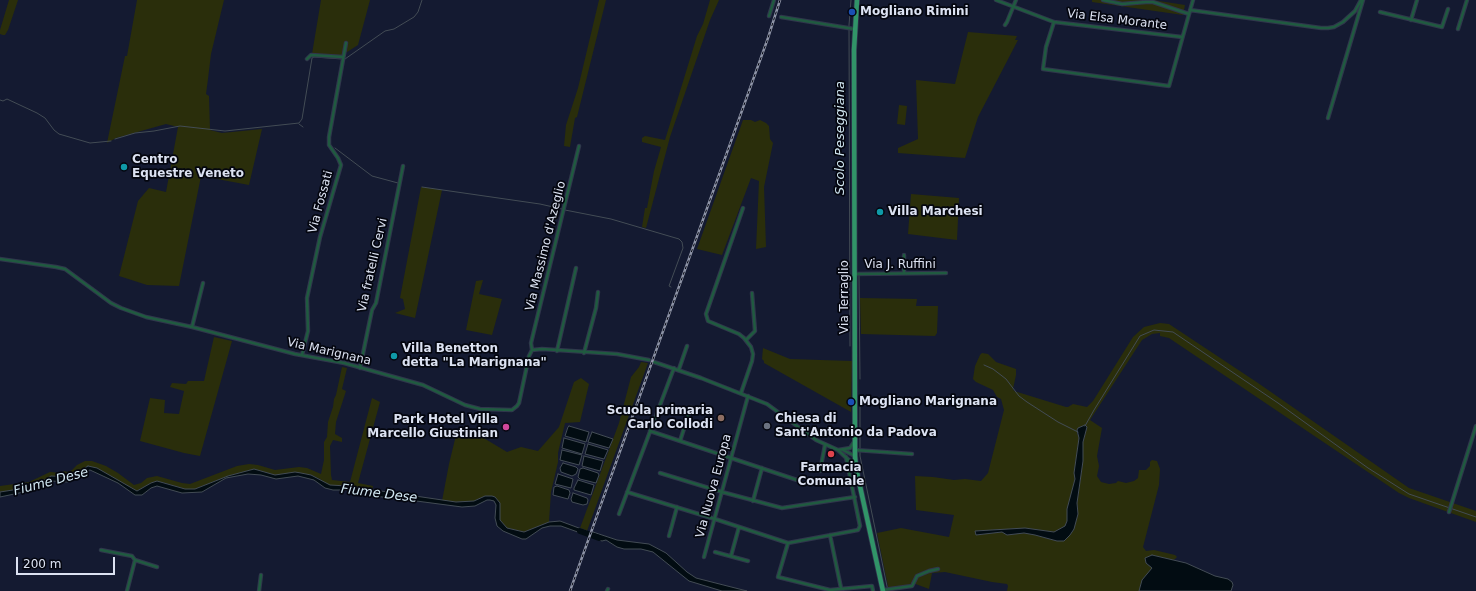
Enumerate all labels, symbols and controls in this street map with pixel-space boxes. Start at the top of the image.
place label: Mogliano Rimini [860,5,969,19]
marker: Mogliano Rimini [847,7,857,17]
street label: Via Elsa Morante [1066,7,1168,33]
water label: Scolo Peseggiana [833,81,849,195]
place label: Centro Equestre Veneto [132,153,244,181]
marker: Centro Equestre Veneto [119,162,129,172]
street label: Via Fossati [306,169,336,235]
street label: Via Massimo d'Azeglio [523,180,569,312]
place label: Villa Marchesi [888,205,983,219]
marker: Villa Marchesi [875,207,885,217]
street label: Via fratelli Cervi [355,217,391,313]
street label: Via J. Ruffini [864,258,936,272]
street label: Via Terraglio [838,260,852,334]
street label: Via Marignana [286,335,372,369]
place label: Villa Benetton detta "La Marignana" [402,342,547,370]
marker: Villa Benetton detta "La Marignana" [389,351,399,361]
place label: Mogliano Marignana [859,395,997,409]
marker: Mogliano Marignana [846,397,856,407]
place label: Scuola primaria Carlo Collodi [607,404,713,432]
place label: Chiesa di Sant'Antonio da Padova [775,412,937,440]
place label: Park Hotel Villa Marcello Giustinian [367,413,498,441]
marker: Scuola primaria Carlo Collodi [716,413,726,423]
marker: Chiesa di Sant'Antonio da Padova [762,421,772,431]
marker: Park Hotel Villa Marcello Giustinian [501,422,511,432]
street label: Via Nuova Europa [693,433,735,539]
marker: Farmacia Comunale [826,449,836,459]
place label: Farmacia Comunale [798,461,864,489]
water label: Fiume Dese [12,465,90,499]
water label: Fiume Dese [340,482,418,506]
scale bar [18,549,117,575]
text: 200 m [23,557,61,571]

